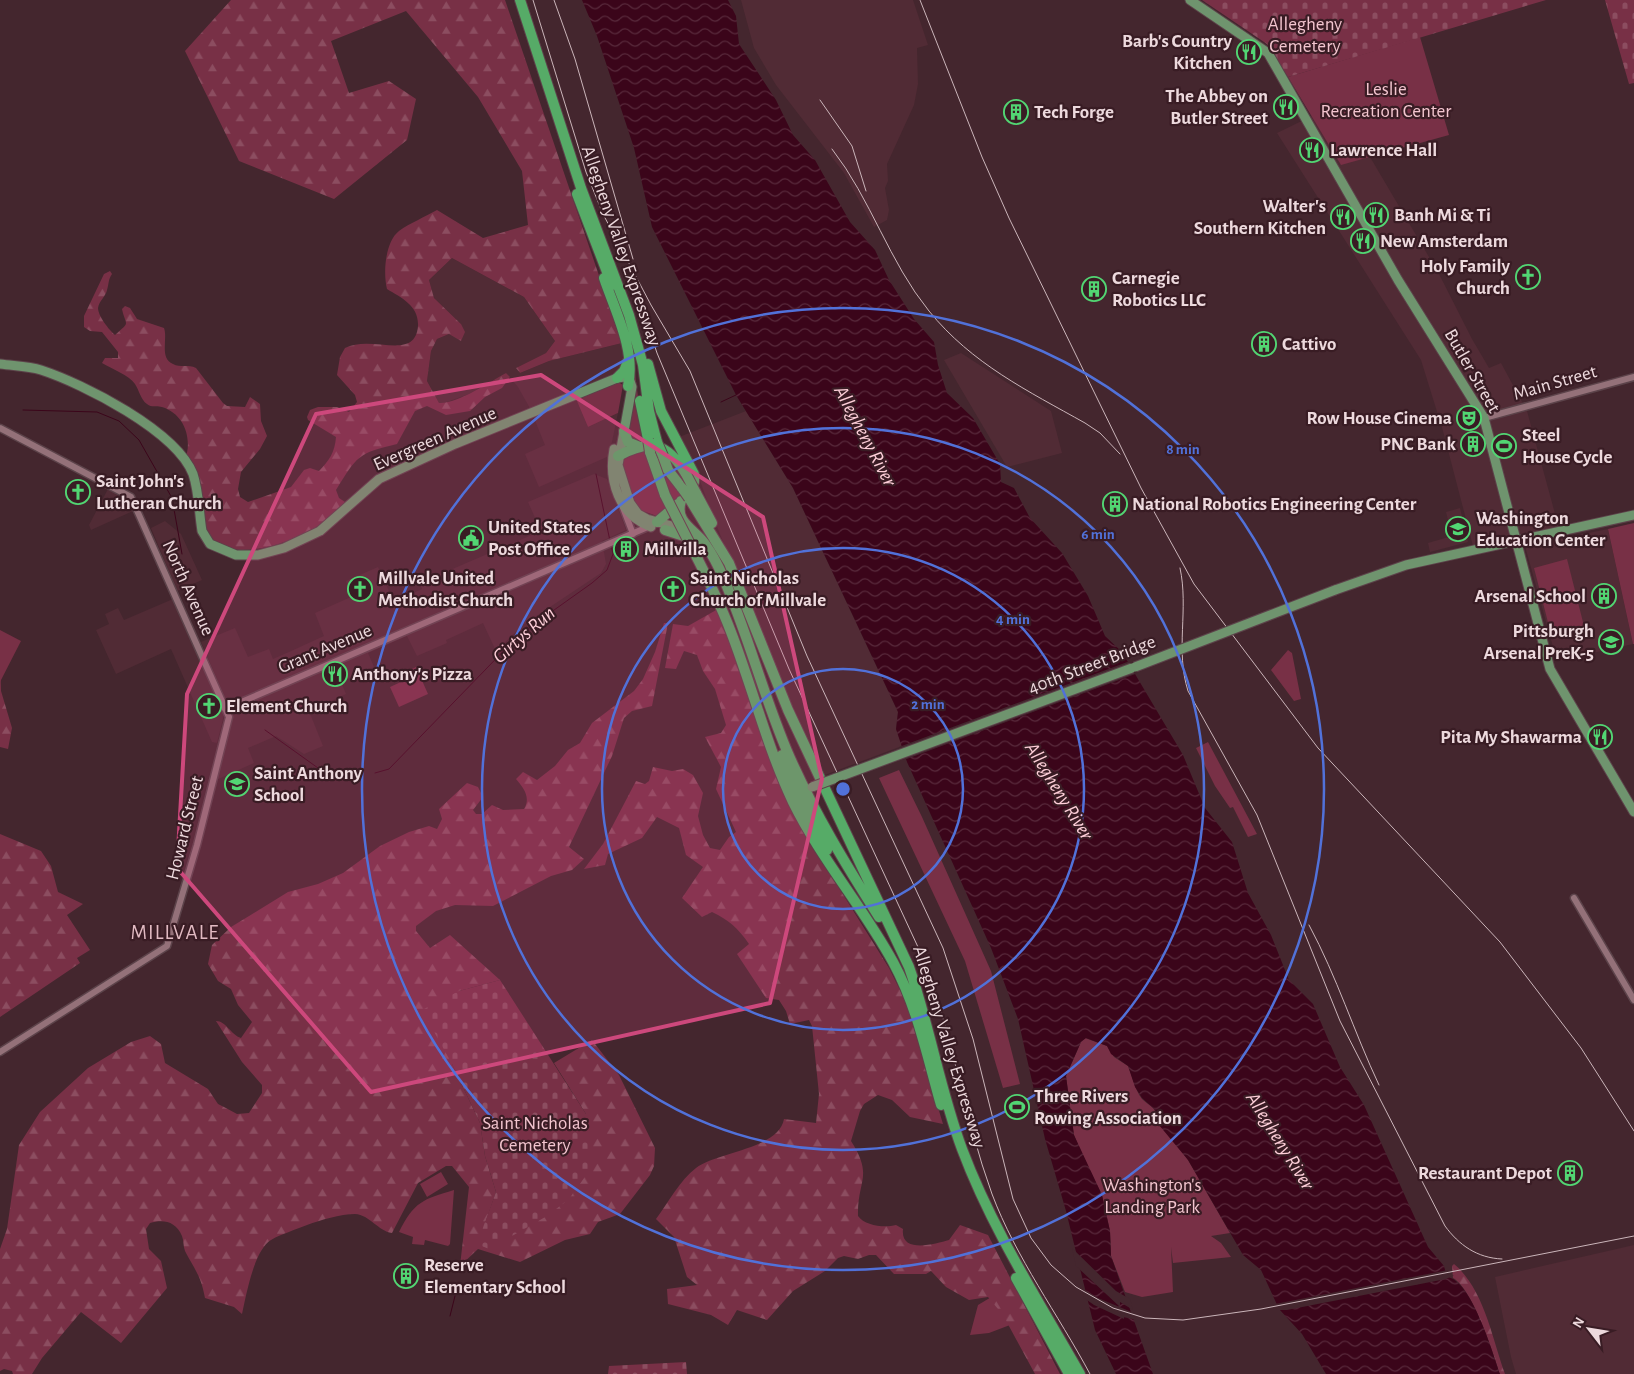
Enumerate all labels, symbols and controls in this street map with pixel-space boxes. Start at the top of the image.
park label: Allegheny Cemetery [1268,15,1342,56]
place label: Barb's Country Kitchen [1122,32,1232,73]
restaurant icon: Barb's Country Kitchen [1236,39,1262,65]
park label: Leslie Recreation Center [1321,80,1451,121]
place label: The Abbey on Butler Street [1165,87,1269,128]
restaurant icon: The Abbey on Butler Street [1273,94,1299,120]
building icon: Tech Forge [1003,99,1029,125]
place label: Tech Forge [1034,103,1114,122]
restaurant icon: Lawrence Hall [1299,137,1325,163]
place label: Lawrence Hall [1330,141,1437,160]
street label: Allegheny Valley Expressway [578,143,664,349]
place label: Walter's Southern Kitchen [1194,197,1326,238]
restaurant icon: Banh Mi & Ti [1363,202,1389,228]
restaurant icon: Walter's Southern Kitchen [1330,204,1356,230]
place label: Banh Mi & Ti [1394,206,1491,225]
restaurant icon: New Amsterdam [1350,228,1376,254]
place label: New Amsterdam [1380,232,1508,251]
place label: Holy Family Church [1420,257,1510,298]
church icon: Holy Family Church [1515,264,1541,290]
place label: Carnegie Robotics LLC [1112,269,1206,310]
building icon: Carnegie Robotics LLC [1081,276,1107,302]
street label: Butler Street [1440,326,1504,416]
building icon: Cattivo [1251,331,1277,357]
place label: Cattivo [1282,335,1336,354]
street label: Main Street [1511,362,1599,404]
water label: Allegheny River [830,381,900,490]
street label: Evergreen Avenue [371,403,499,475]
theatre icon: Row House Cinema [1456,405,1482,431]
place label: Row House Cinema [1307,409,1452,428]
place label: Steel House Cycle [1522,426,1612,467]
building icon: PNC Bank [1460,431,1486,457]
sports icon: Steel House Cycle [1491,433,1517,459]
place label: PNC Bank [1380,435,1457,454]
text: 8 min [1166,442,1200,457]
place label: Saint John's Lutheran Church [96,472,222,513]
church icon: Saint John's Lutheran Church [65,479,91,505]
building icon: National Robotics Engineering Center [1102,491,1128,517]
place label: National Robotics Engineering Center [1132,495,1417,514]
place label: Washington Education Center [1476,509,1606,550]
school or university icon: Washington Education Center [1445,516,1471,542]
place label: United States Post Office [488,518,591,559]
public building icon: United States Post Office [458,525,484,551]
text: 6 min [1081,527,1115,542]
building icon: Millvilla [613,536,639,562]
street label: North Avenue [159,537,217,639]
place label: Millvilla [644,540,707,559]
place label: Millvale United Methodist Church [378,569,513,610]
place label: Saint Nicholas Church of Millvale [690,569,826,610]
church icon: Millvale United Methodist Church [347,576,373,602]
church icon: Saint Nicholas Church of Millvale [660,576,686,602]
building icon: Arsenal School [1591,583,1617,609]
place label: Arsenal School [1474,587,1586,606]
water label: Girtys Run [489,603,559,667]
text: 4 min [996,612,1030,627]
street label: Grant Avenue [275,621,375,677]
place label: Pittsburgh Arsenal PreK-5 [1483,622,1594,663]
school or university icon: Pittsburgh Arsenal PreK-5 [1598,629,1624,655]
street label: 40th Street Bridge [1026,632,1158,698]
restaurant icon: Anthony's Pizza [322,661,348,687]
place label: Anthony's Pizza [352,665,472,684]
church icon: Element Church [196,693,222,719]
place label: Element Church [226,697,347,716]
text: 2 min [911,697,945,712]
restaurant icon: Pita My Shawarma [1587,724,1613,750]
place label: Pita My Shawarma [1440,728,1582,747]
water label: Allegheny River [1021,738,1097,844]
place label: Saint Anthony School [254,764,363,805]
school or university icon: Saint Anthony School [224,771,250,797]
street label: Howard Street [163,774,207,882]
centre of rings [834,780,852,798]
district label: MILLVALE [131,922,220,943]
street label: Allegheny Valley Expressway [909,944,989,1150]
place label: Three Rivers Rowing Association [1034,1087,1182,1128]
water label: Allegheny River [1242,1088,1318,1194]
sports icon: Three Rivers Rowing Association [1004,1094,1030,1120]
park label: Saint Nicholas Cemetery [482,1114,588,1155]
building icon: Restaurant Depot [1557,1160,1583,1186]
place label: Restaurant Depot [1418,1164,1553,1183]
park label: Washington's Landing Park [1103,1176,1202,1217]
place label: Reserve Elementary School [424,1256,566,1297]
building icon: Reserve Elementary School [393,1263,419,1289]
north arrow [1564,1304,1614,1354]
text: N [1570,1315,1587,1331]

